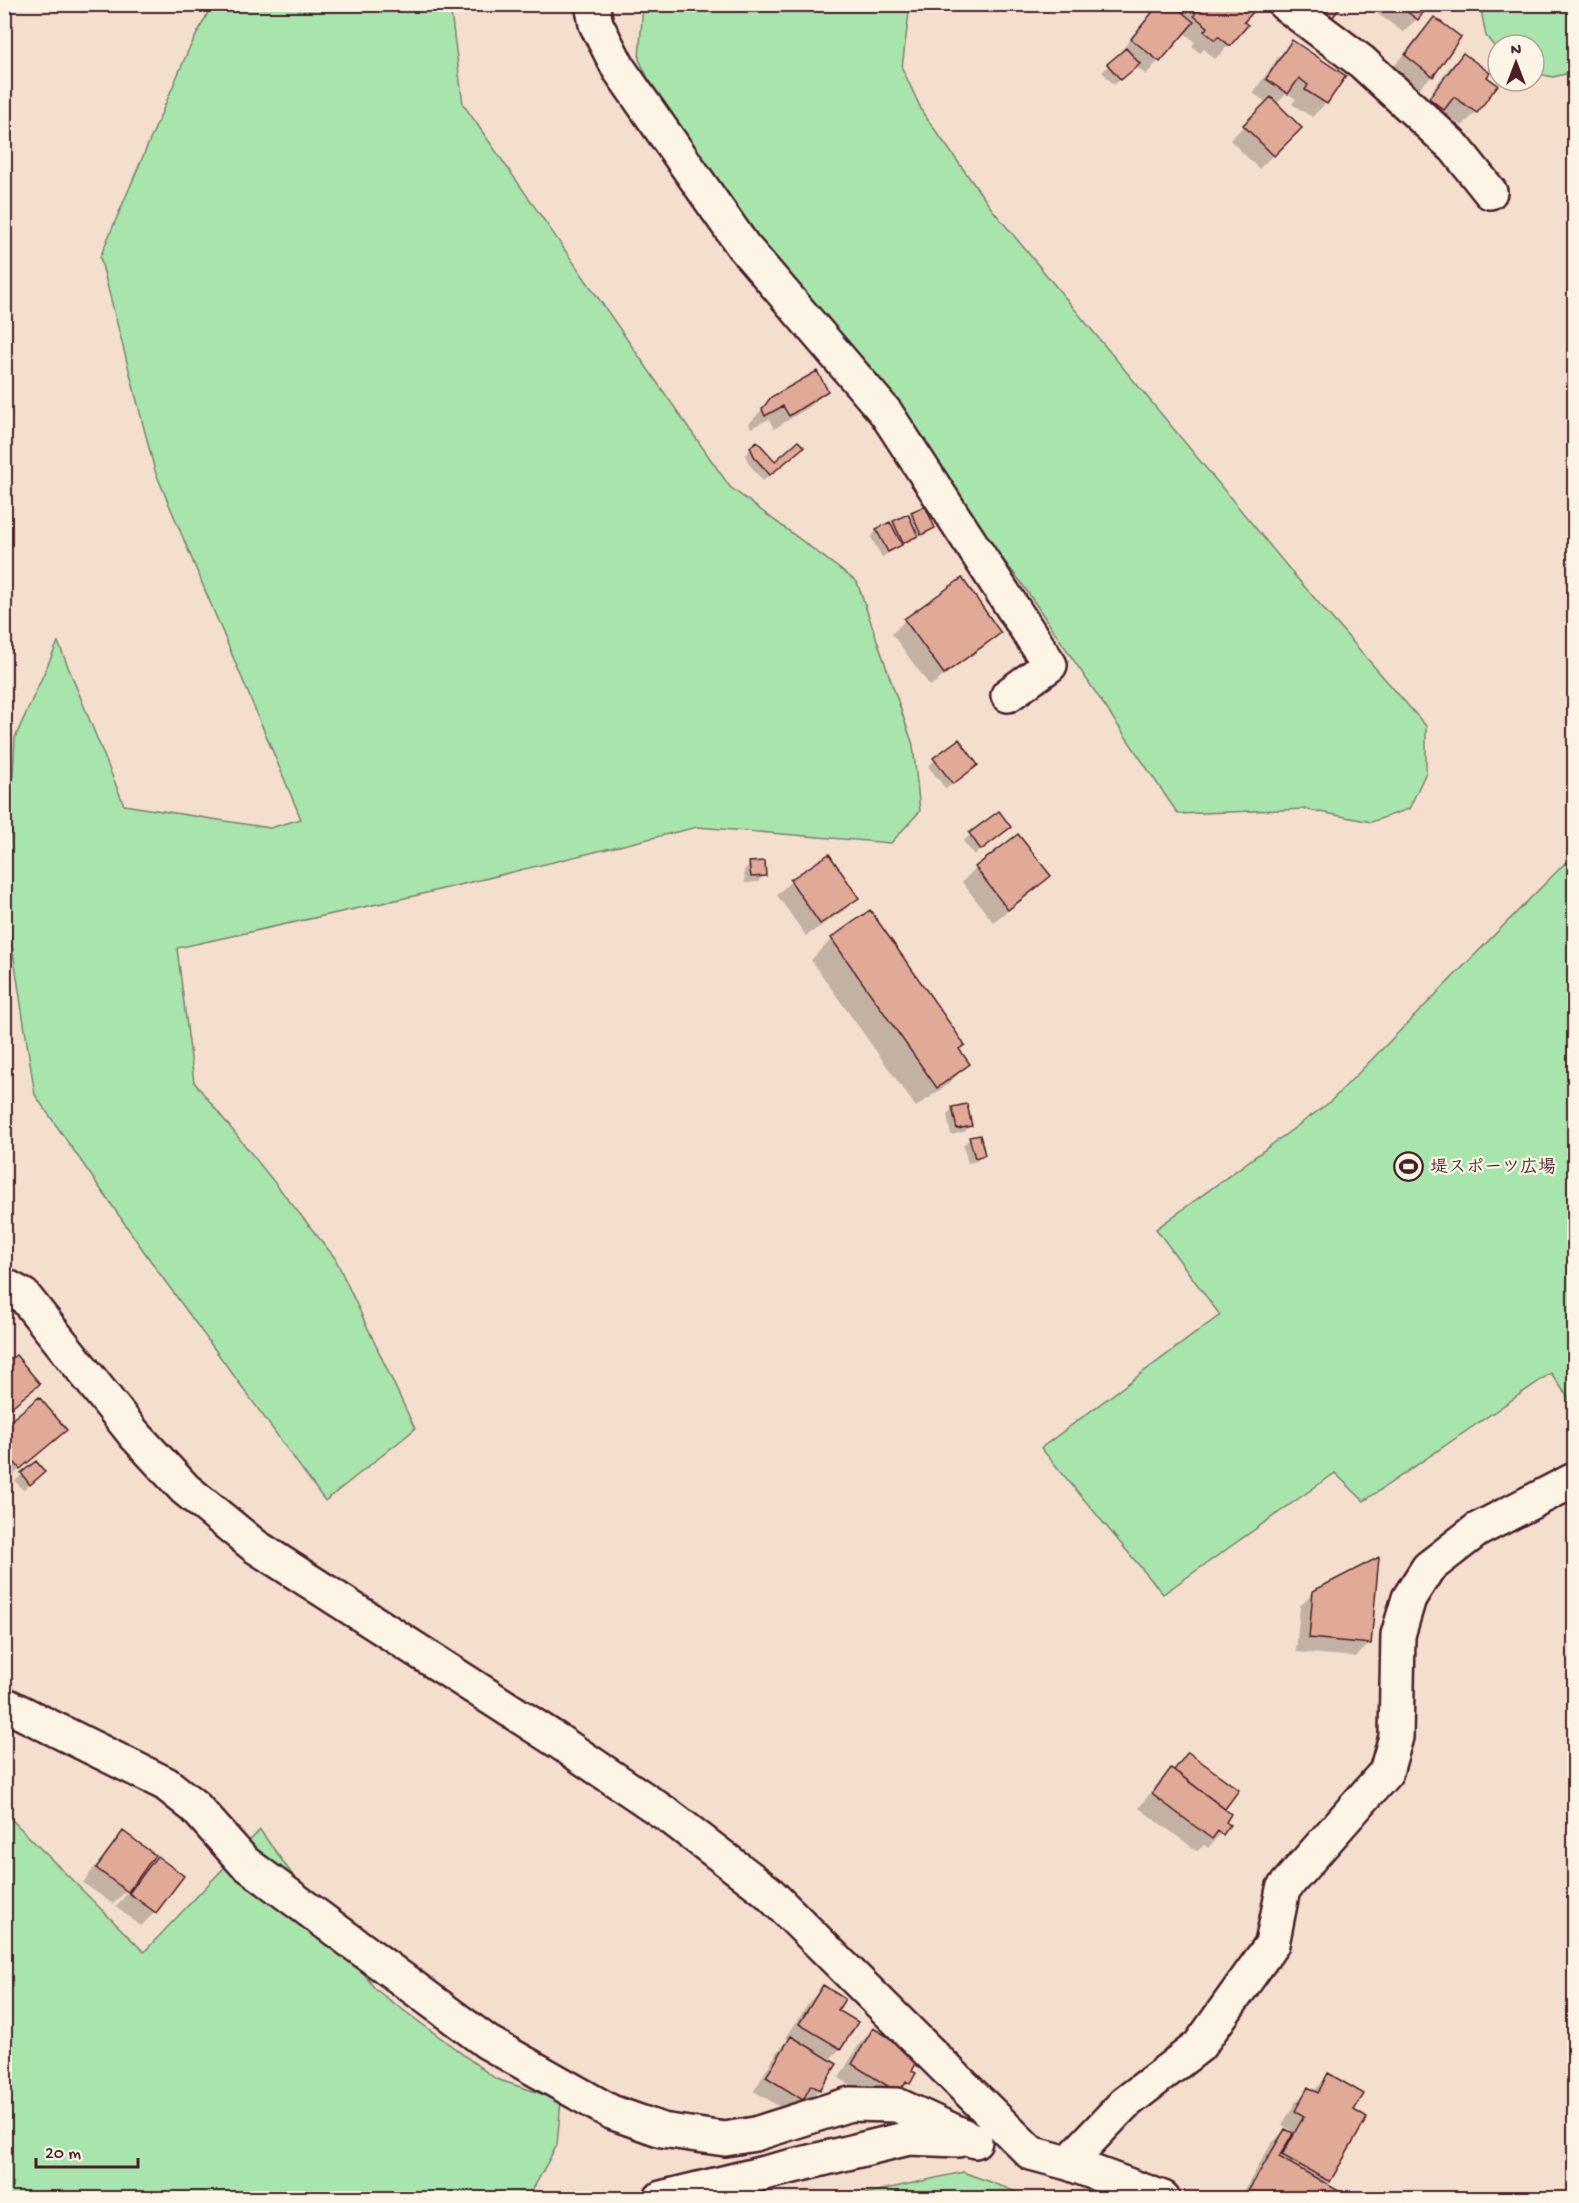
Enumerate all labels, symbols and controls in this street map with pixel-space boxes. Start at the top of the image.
north arrow [1486,33,1546,93]
text: N [1511,42,1522,61]
sports icon: 堤スポーツ広場 [1393,1150,1425,1182]
place label: 堤スポーツ広場 [1430,1157,1556,1179]
scale bar [36,2131,138,2169]
text: 20 m [45,2144,81,2165]

